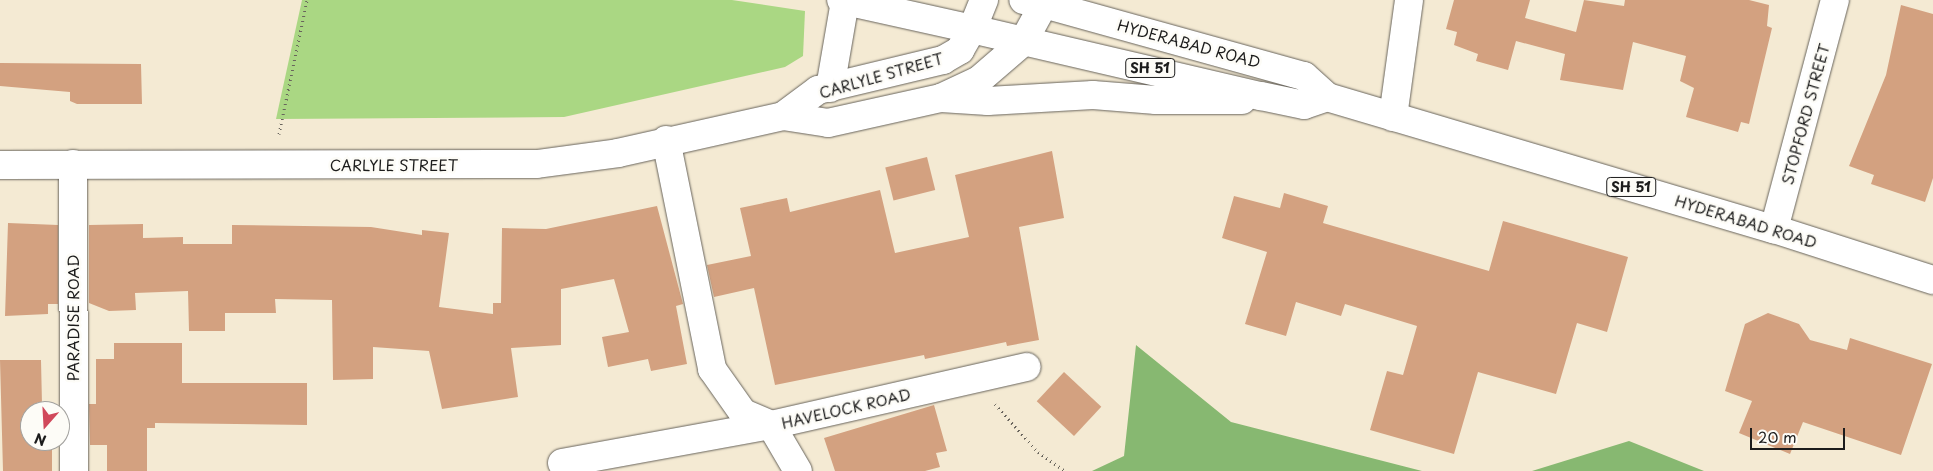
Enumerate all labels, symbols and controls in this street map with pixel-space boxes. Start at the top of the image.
street label: HYDERABAD ROAD [1115,15,1263,71]
street label: STOPFORD STREET [1777,41,1833,187]
street label: CARLYLE STREET [816,48,946,102]
road number: SH 51 [1125,56,1175,80]
street label: CARLYLE STREET [329,156,459,174]
road number: SH 51 [1606,176,1656,198]
street label: HYDERABAD ROAD [1673,191,1819,251]
street label: PARADISE ROAD [64,254,82,382]
street label: HAVELOCK ROAD [779,384,913,432]
north arrow [20,401,70,451]
scale bar [1753,418,1848,450]
text: 20 m [1758,425,1797,448]
text: N [32,428,49,451]

